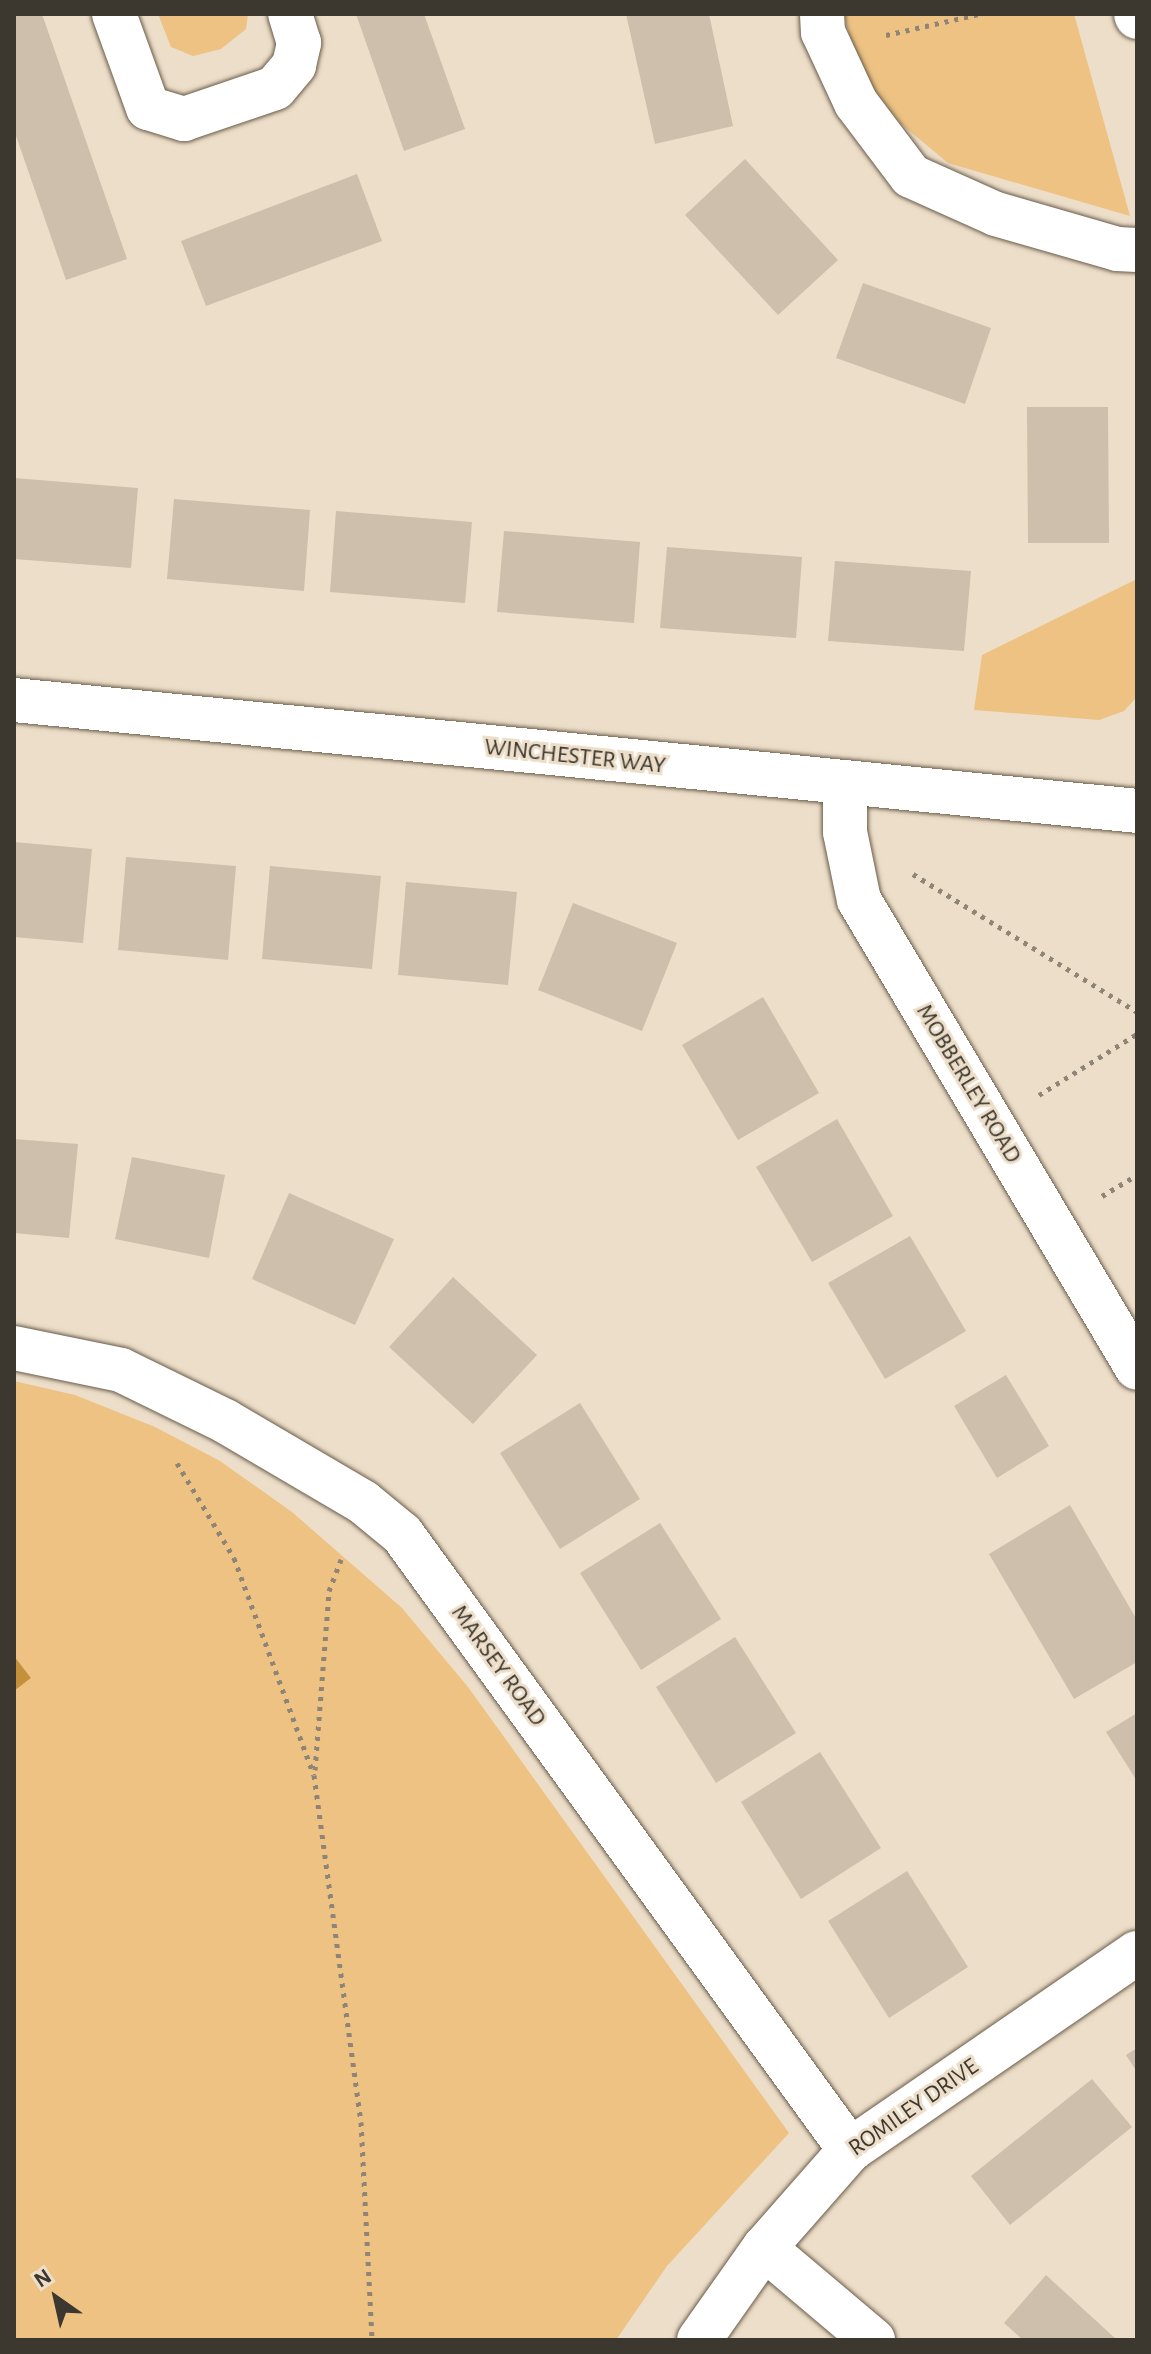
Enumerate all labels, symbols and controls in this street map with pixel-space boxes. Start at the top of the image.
street label: WINCHESTER WAY [483,733,667,781]
street label: MOBBERLEY ROAD [909,999,1027,1169]
street label: MARSEY ROAD [444,1600,552,1732]
street label: ROMILEY DRIVE [844,2053,984,2163]
north arrow [16,2258,96,2338]
text: N [30,2265,55,2292]

